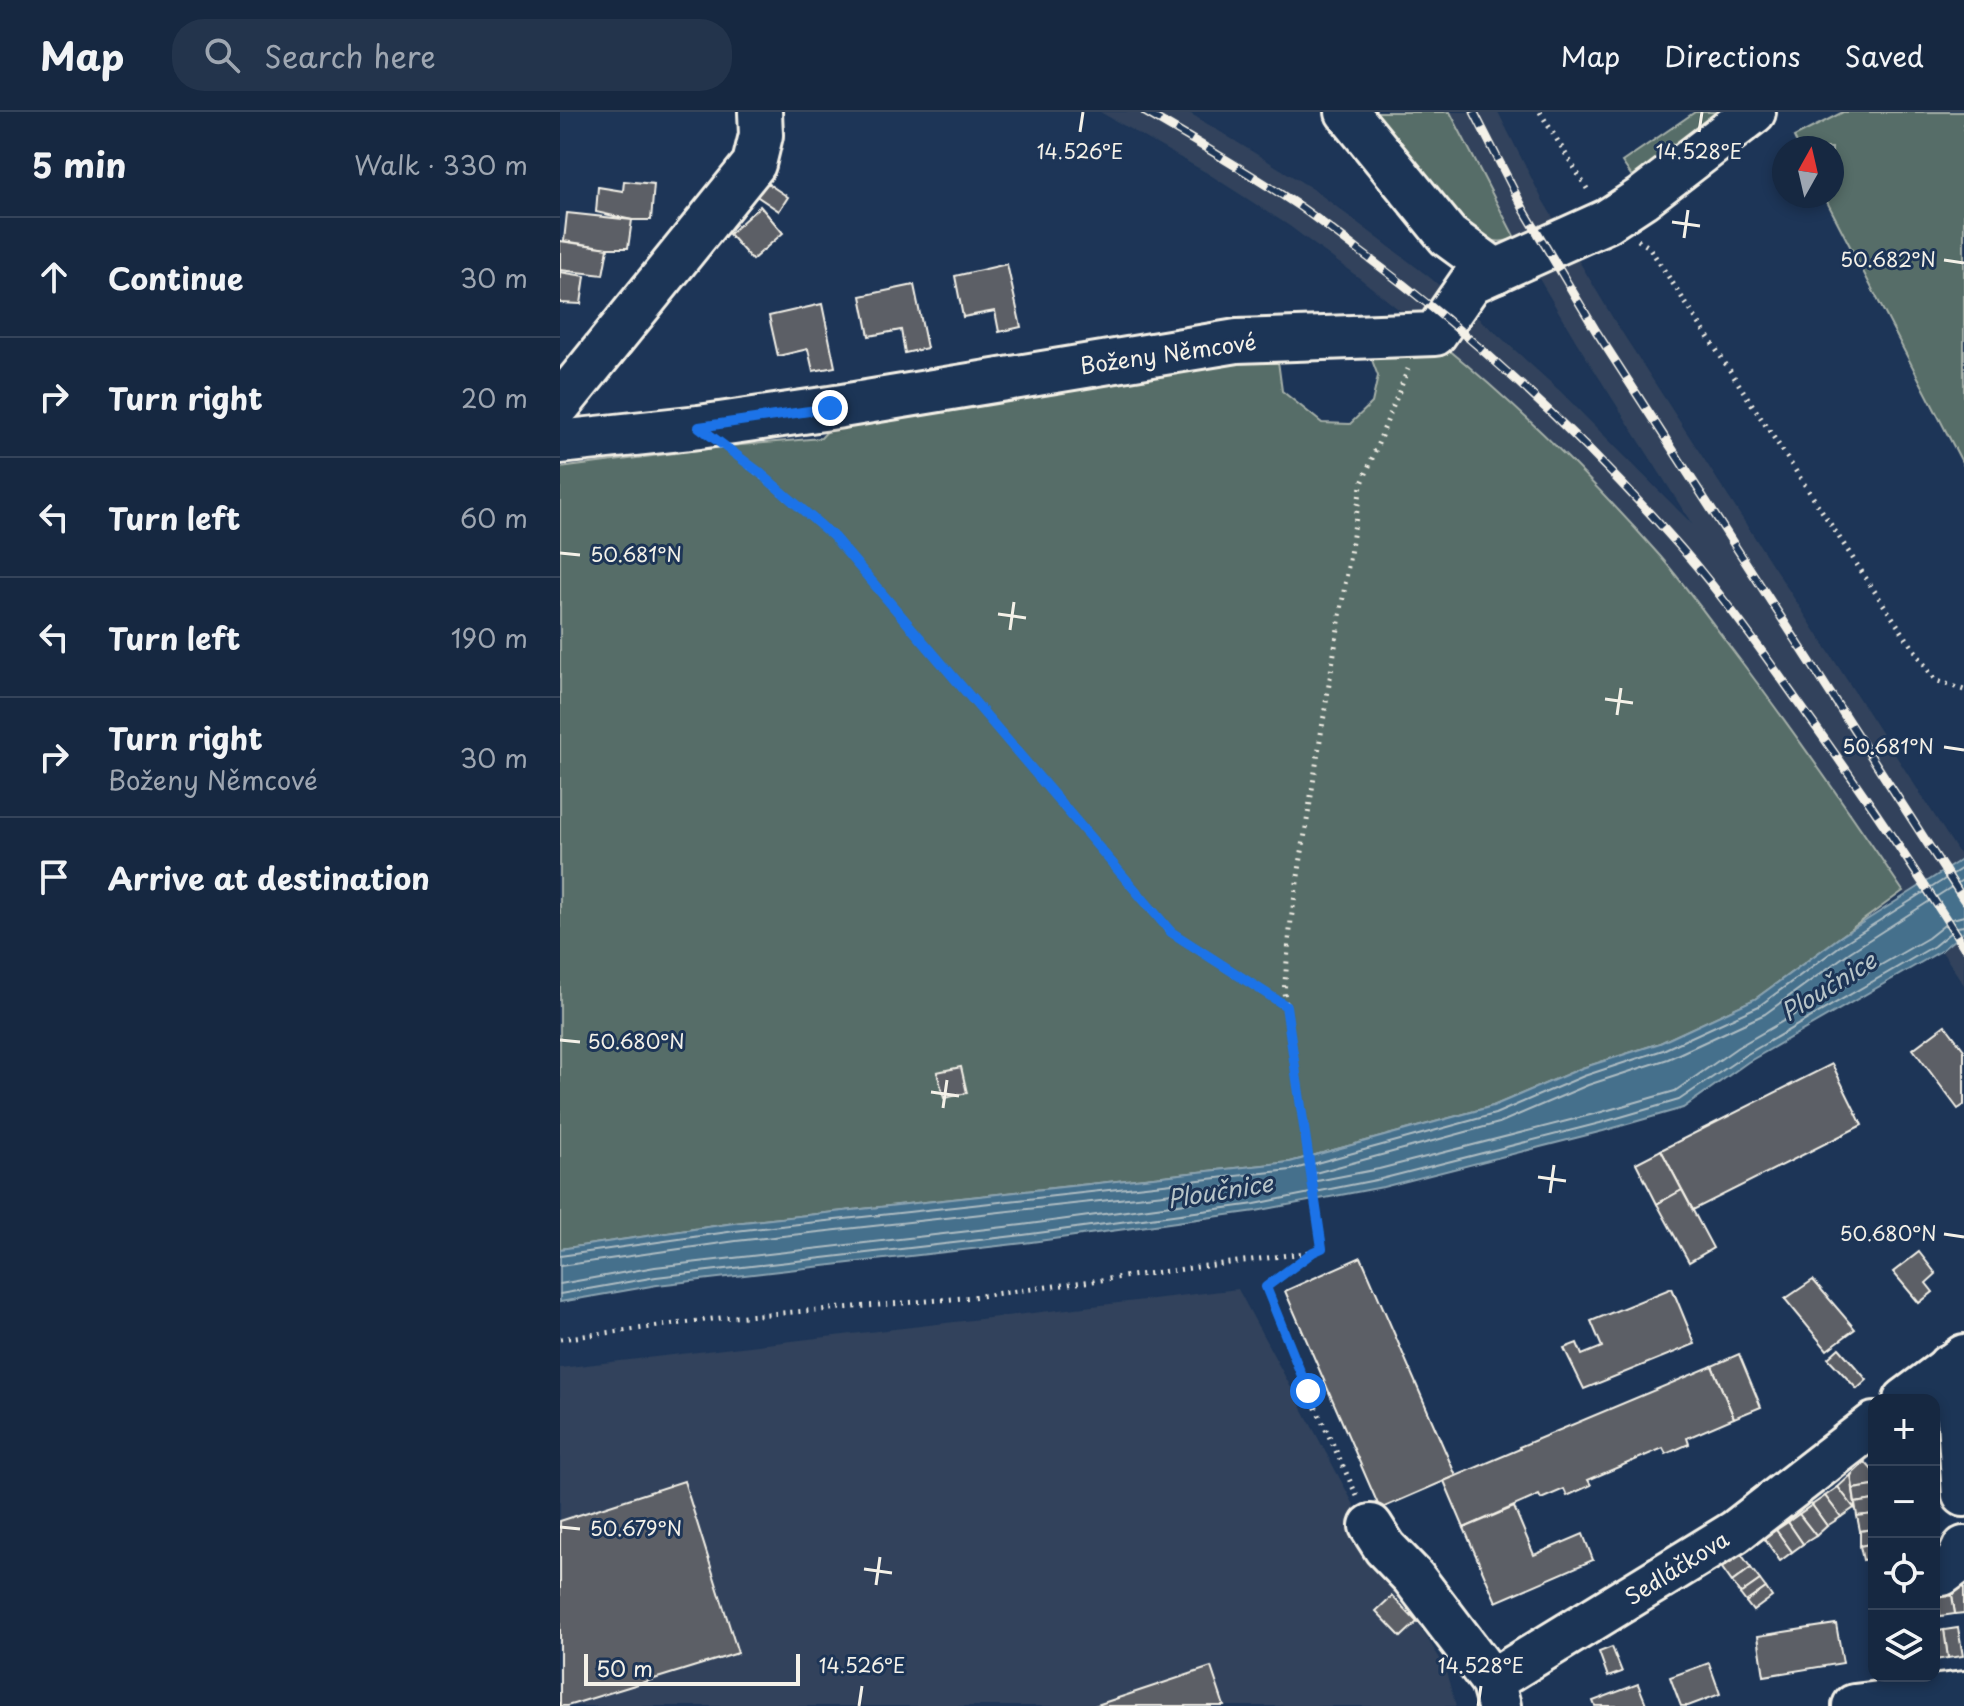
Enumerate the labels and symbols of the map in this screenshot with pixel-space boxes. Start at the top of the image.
text: 14.526°E [1037,136,1123,166]
text: 14.528°E [1656,136,1742,166]
north arrow [1772,136,1844,208]
text: 50.682°N [1840,244,1936,274]
street label: Boženy Němcové [1078,324,1258,381]
route end [812,390,848,426]
text: 50.681°N [590,539,682,569]
text: 50.681°N [1842,731,1934,761]
water label: Ploučnice [1773,941,1884,1029]
text: 50.680°N [587,1026,685,1056]
water label: Ploučnice [1164,1164,1276,1216]
text: 50.680°N [1839,1218,1937,1248]
route start [1290,1373,1326,1409]
text: 50.679°N [590,1513,682,1543]
street label: Sedláčkova [1618,1521,1735,1612]
scale bar [584,1650,800,1686]
text: 14.526°E [819,1650,905,1680]
text: 14.528°E [1438,1650,1524,1680]

